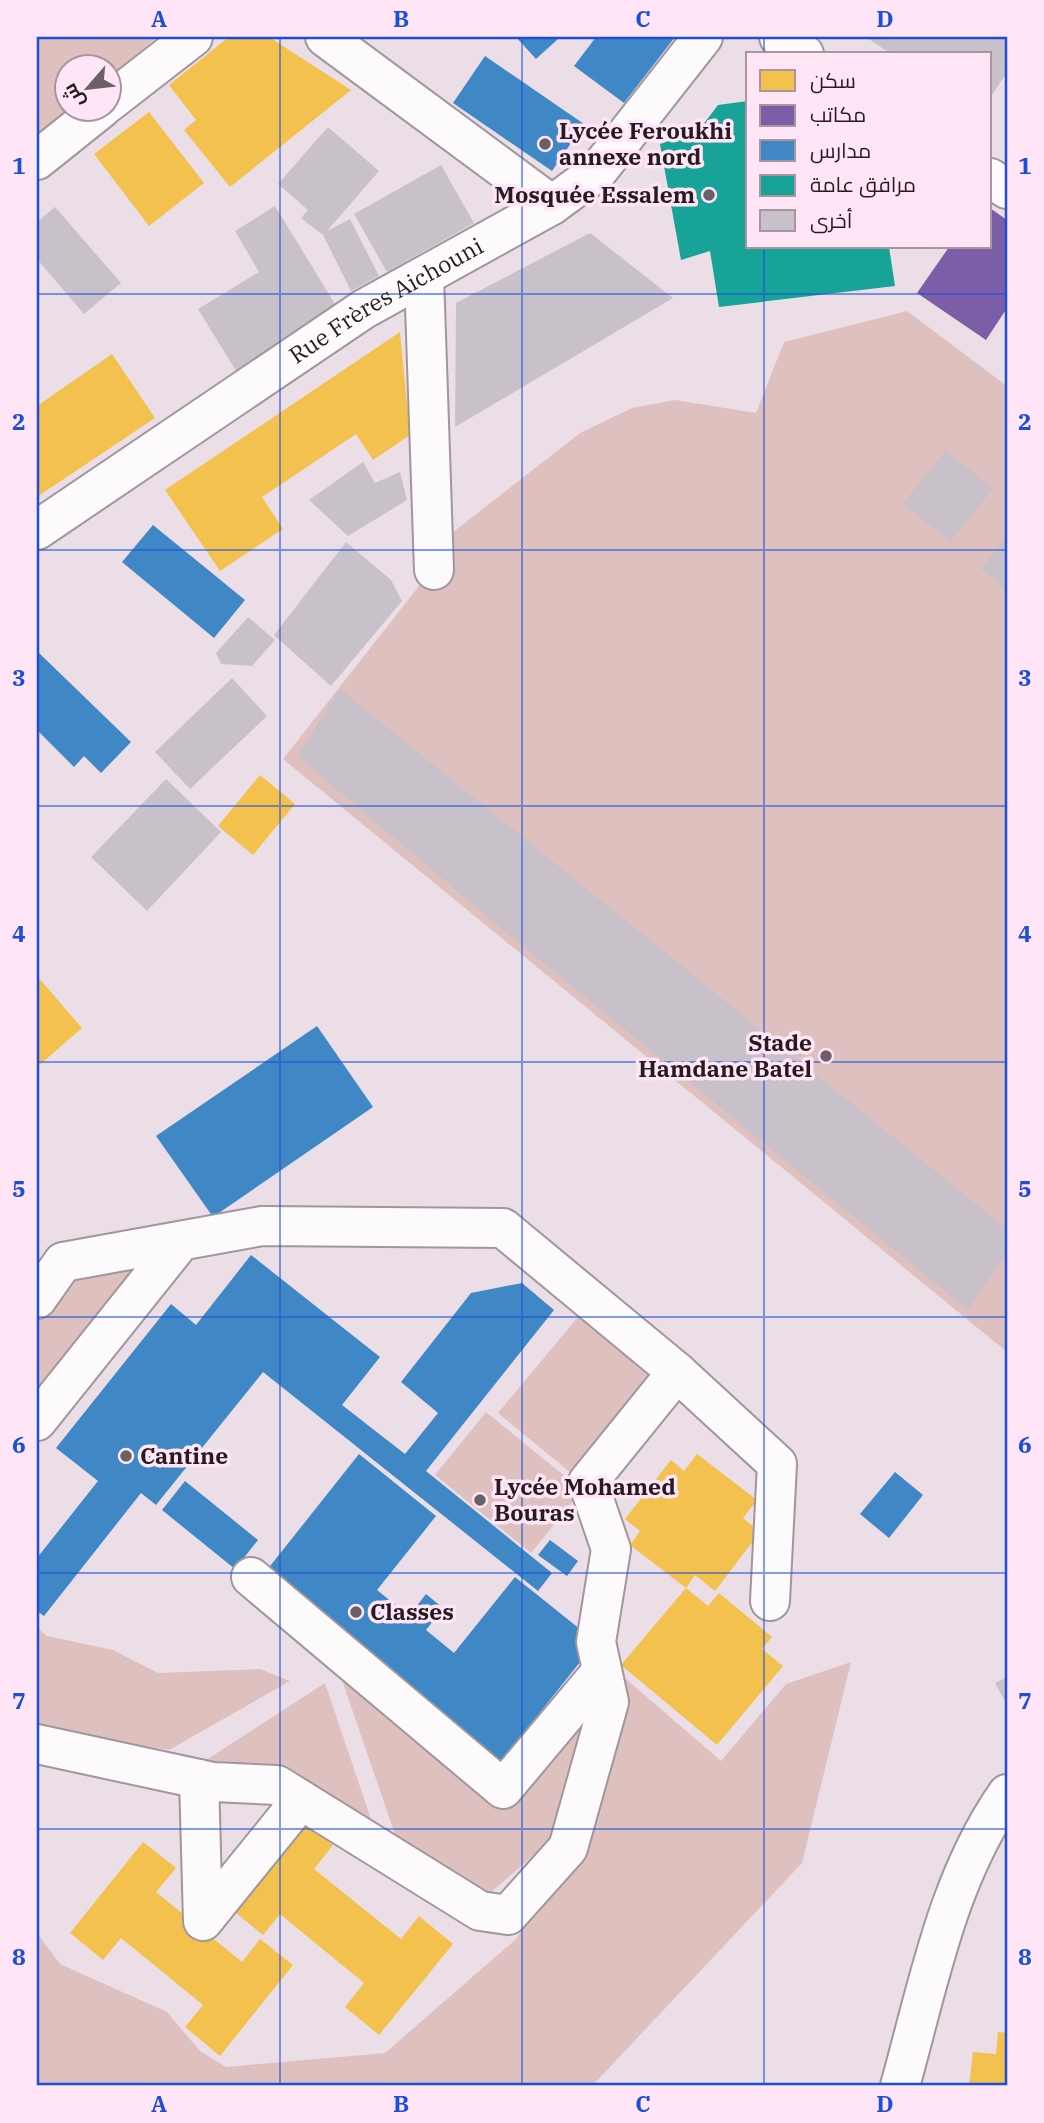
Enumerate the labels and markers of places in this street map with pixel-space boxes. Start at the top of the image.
place label: Lycée Feroukhi annexe nord [559,115,732,171]
marker: Lycée Feroukhi annexe nord [537,136,553,152]
place label: Mosquée Essalem [494,179,695,209]
marker: Mosquée Essalem [701,187,717,203]
place label: Stade Hamdane Batel [638,1027,812,1083]
marker: Stade Hamdane Batel [818,1048,834,1064]
place label: Cantine [140,1440,228,1470]
marker: Cantine [118,1448,134,1464]
place label: Lycée Mohamed Bouras [494,1471,676,1527]
marker: Lycée Mohamed Bouras [472,1492,488,1508]
place label: Classes [370,1596,454,1626]
marker: Classes [348,1604,364,1620]

